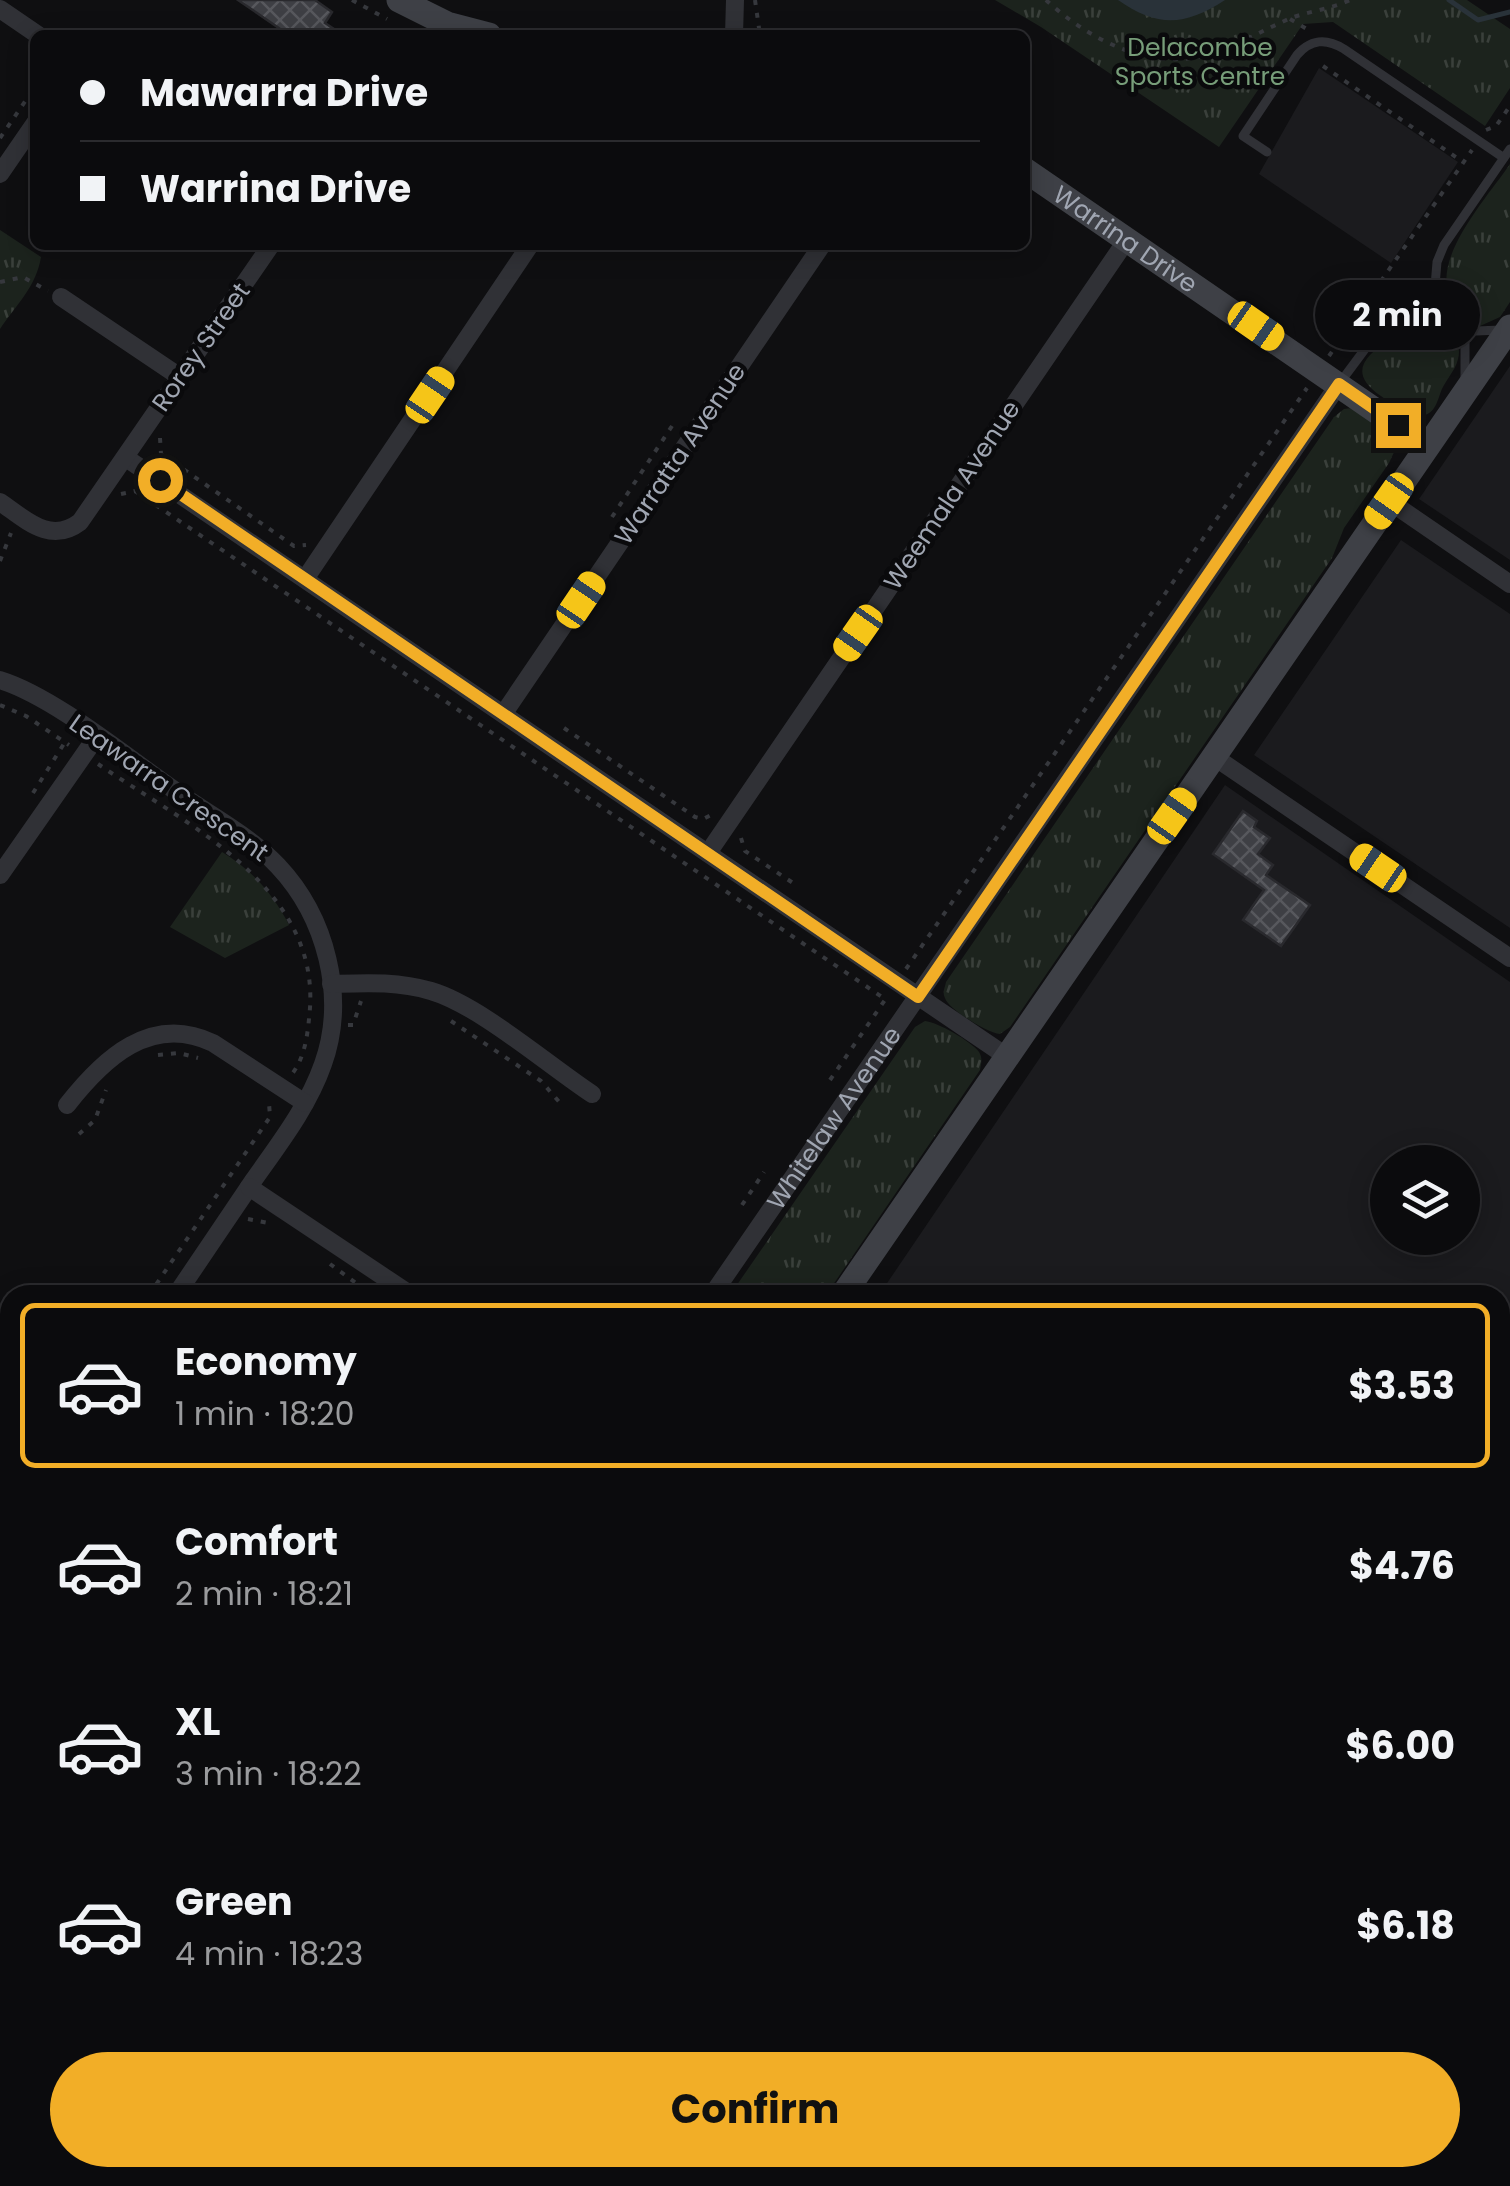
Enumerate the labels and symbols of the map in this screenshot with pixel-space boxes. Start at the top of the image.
park label: Delacombe Sports Centre [1115,30,1285,94]
street label: Warrina Drive [1046,177,1205,301]
street label: Rorey Street [144,276,258,418]
callout: 2 min [1316,280,1480,350]
car [1223,297,1289,355]
street label: Warratta Avenue [606,356,754,552]
car [401,362,459,428]
street label: Weemala Avenue [876,393,1028,597]
route end [1376,403,1421,448]
route start [138,458,183,503]
car [1360,468,1418,534]
car [552,567,610,633]
car [829,600,887,666]
street label: Leawarra Crescent [62,706,276,870]
car [1143,783,1201,849]
car [1345,839,1411,897]
street label: Whitelaw Avenue [758,1019,909,1217]

